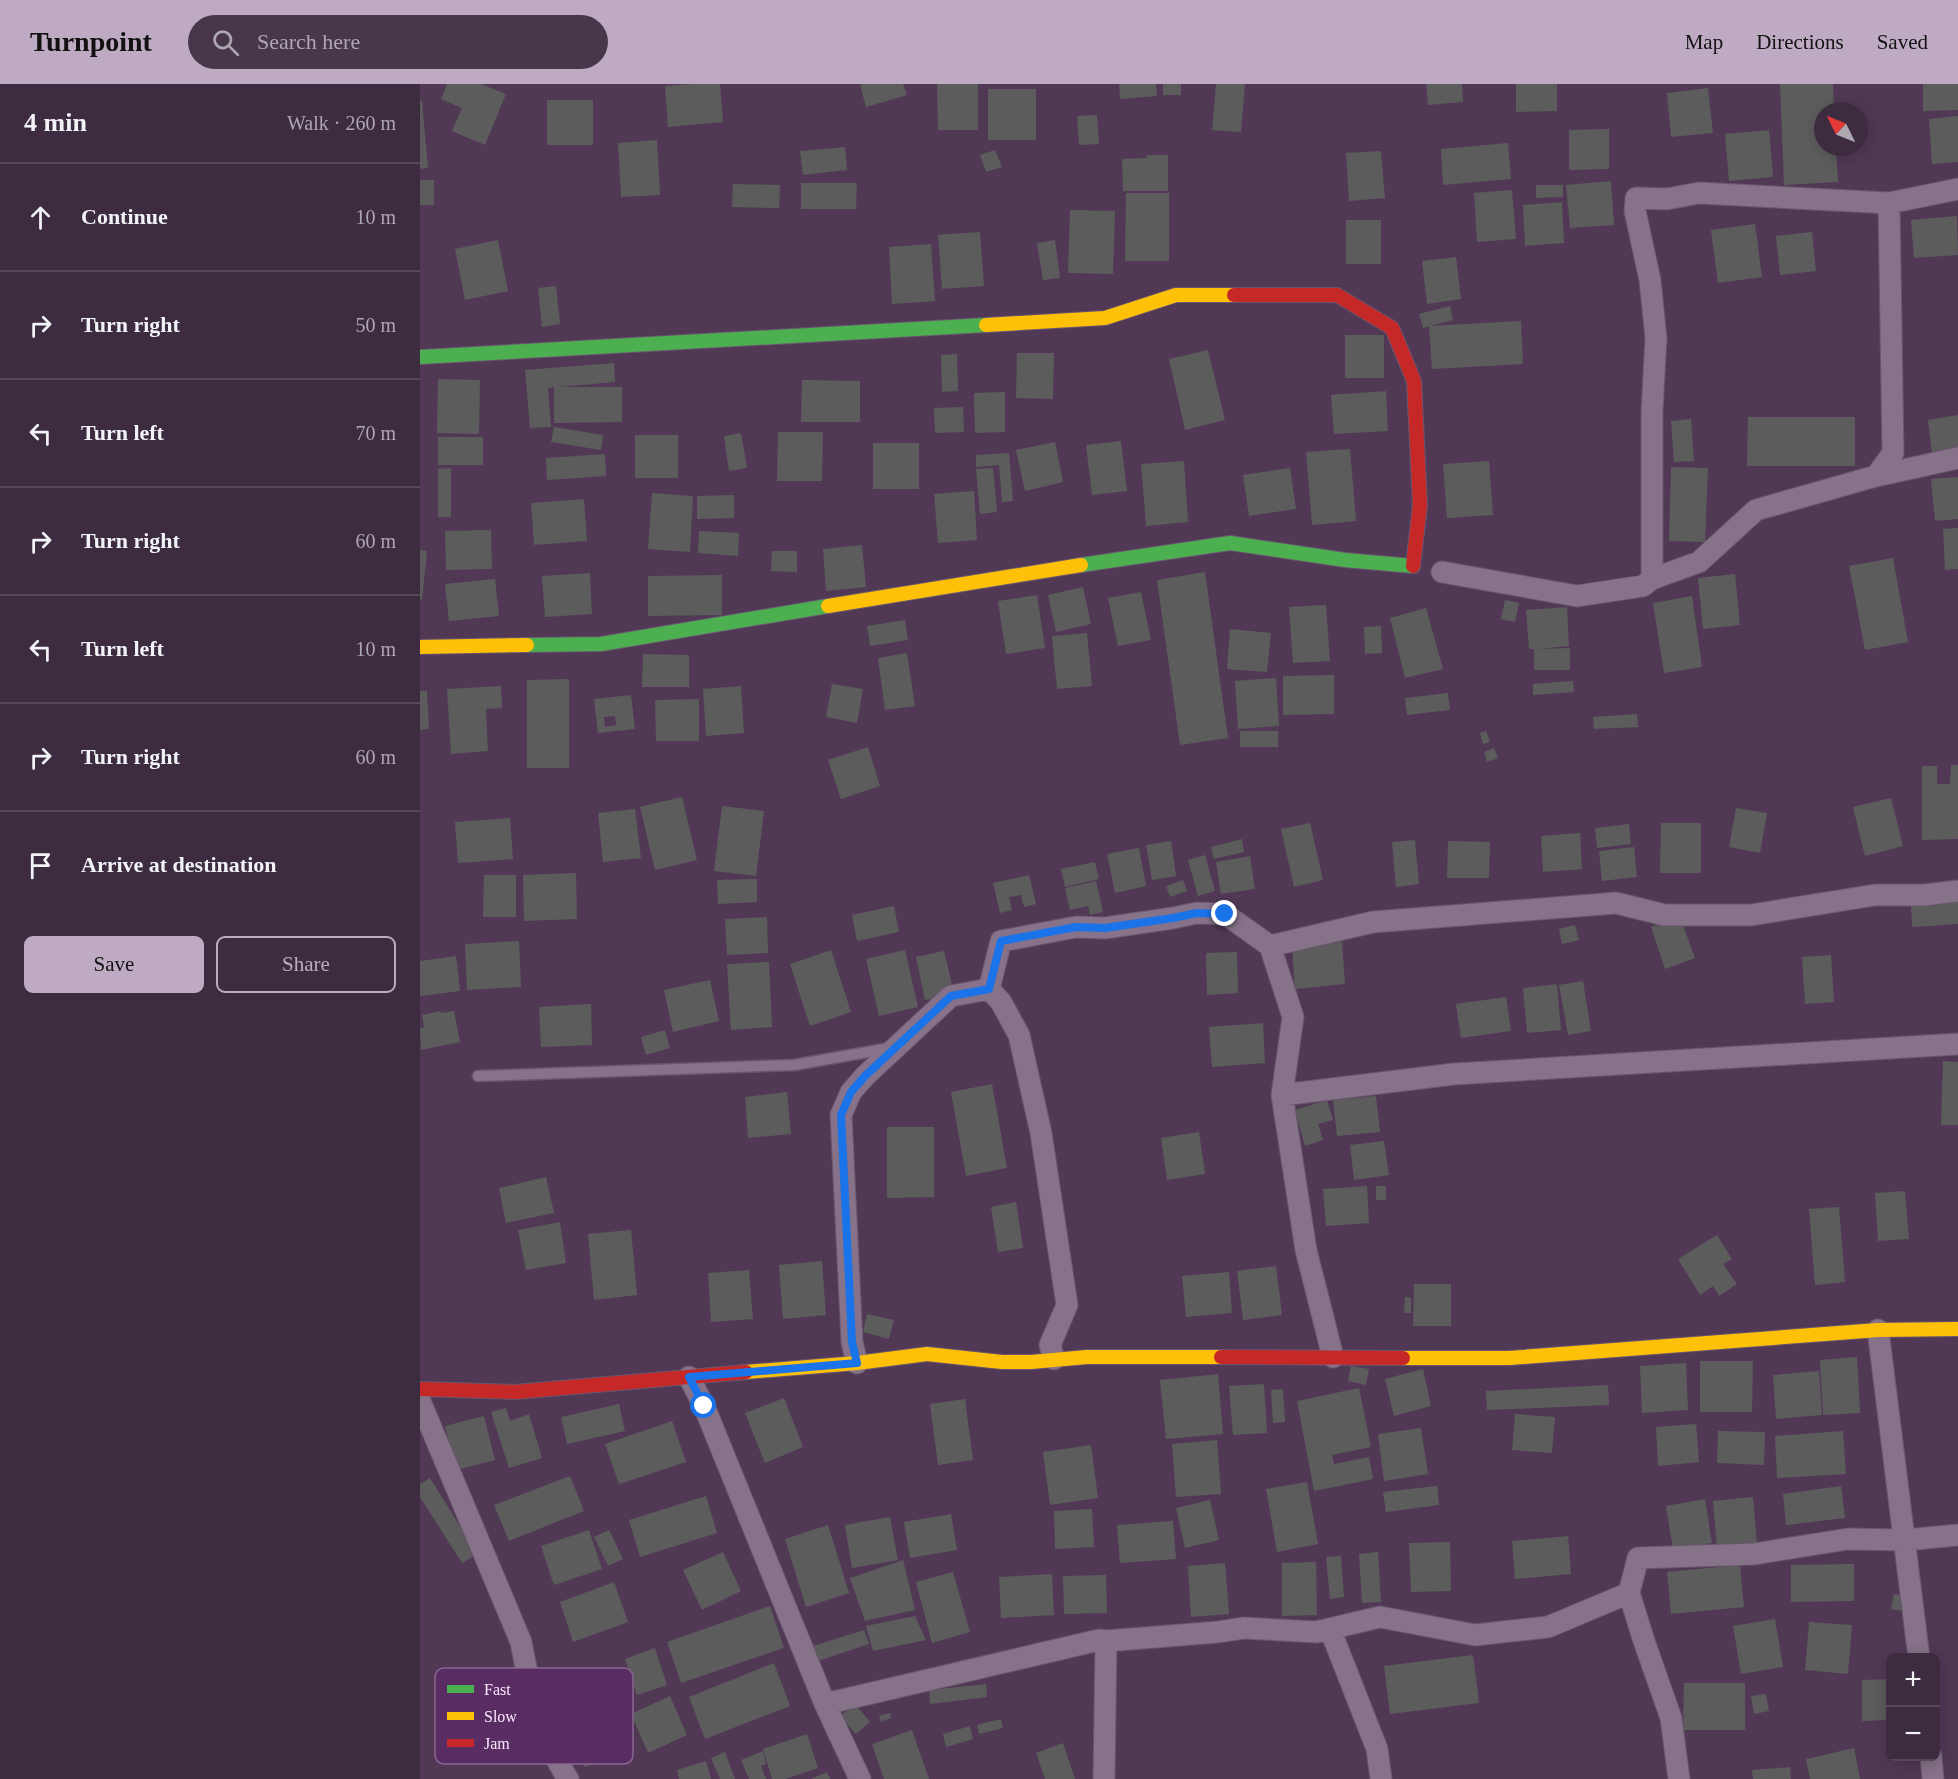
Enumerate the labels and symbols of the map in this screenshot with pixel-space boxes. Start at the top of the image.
north arrow [1814,102,1868,156]
route end [1211,900,1237,926]
route start [690,1392,716,1418]
legend [435,1668,633,1764]
text: Fast [484,1681,511,1698]
text: Slow [484,1708,517,1725]
text: Jam [484,1735,510,1752]

